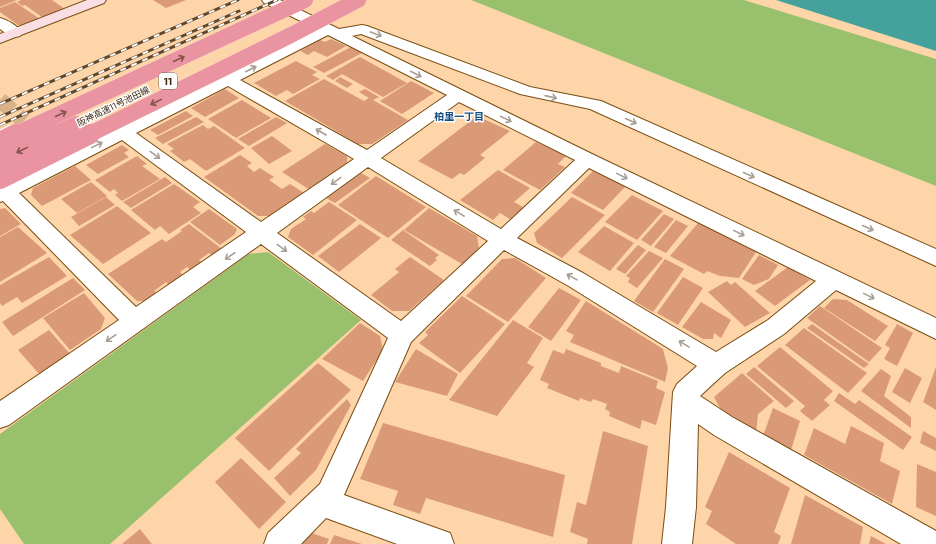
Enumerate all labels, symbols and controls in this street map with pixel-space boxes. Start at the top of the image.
one-way arrow [369,31,381,39]
one-way arrow [172,55,184,62]
one-way arrow [245,65,257,72]
one-way arrow [410,70,422,78]
road number: 11 [159,73,177,89]
street label: 阪神高速11号池田線 [75,83,152,128]
one-way arrow [544,93,557,101]
one-way arrow [150,99,162,106]
one-way arrow [54,109,66,117]
district label: 柏里一丁目 [434,110,484,122]
one-way arrow [500,115,512,123]
one-way arrow [624,118,636,125]
one-way arrow [316,128,328,136]
one-way arrow [90,141,102,148]
one-way arrow [16,147,28,154]
one-way arrow [149,151,160,159]
one-way arrow [743,172,755,179]
one-way arrow [616,173,628,180]
one-way arrow [330,177,341,185]
one-way arrow [454,209,465,217]
one-way arrow [861,225,873,232]
one-way arrow [733,230,745,237]
one-way arrow [277,244,288,252]
one-way arrow [224,252,235,260]
one-way arrow [566,273,578,281]
one-way arrow [863,293,875,300]
one-way arrow [106,334,117,342]
one-way arrow [678,339,690,347]

